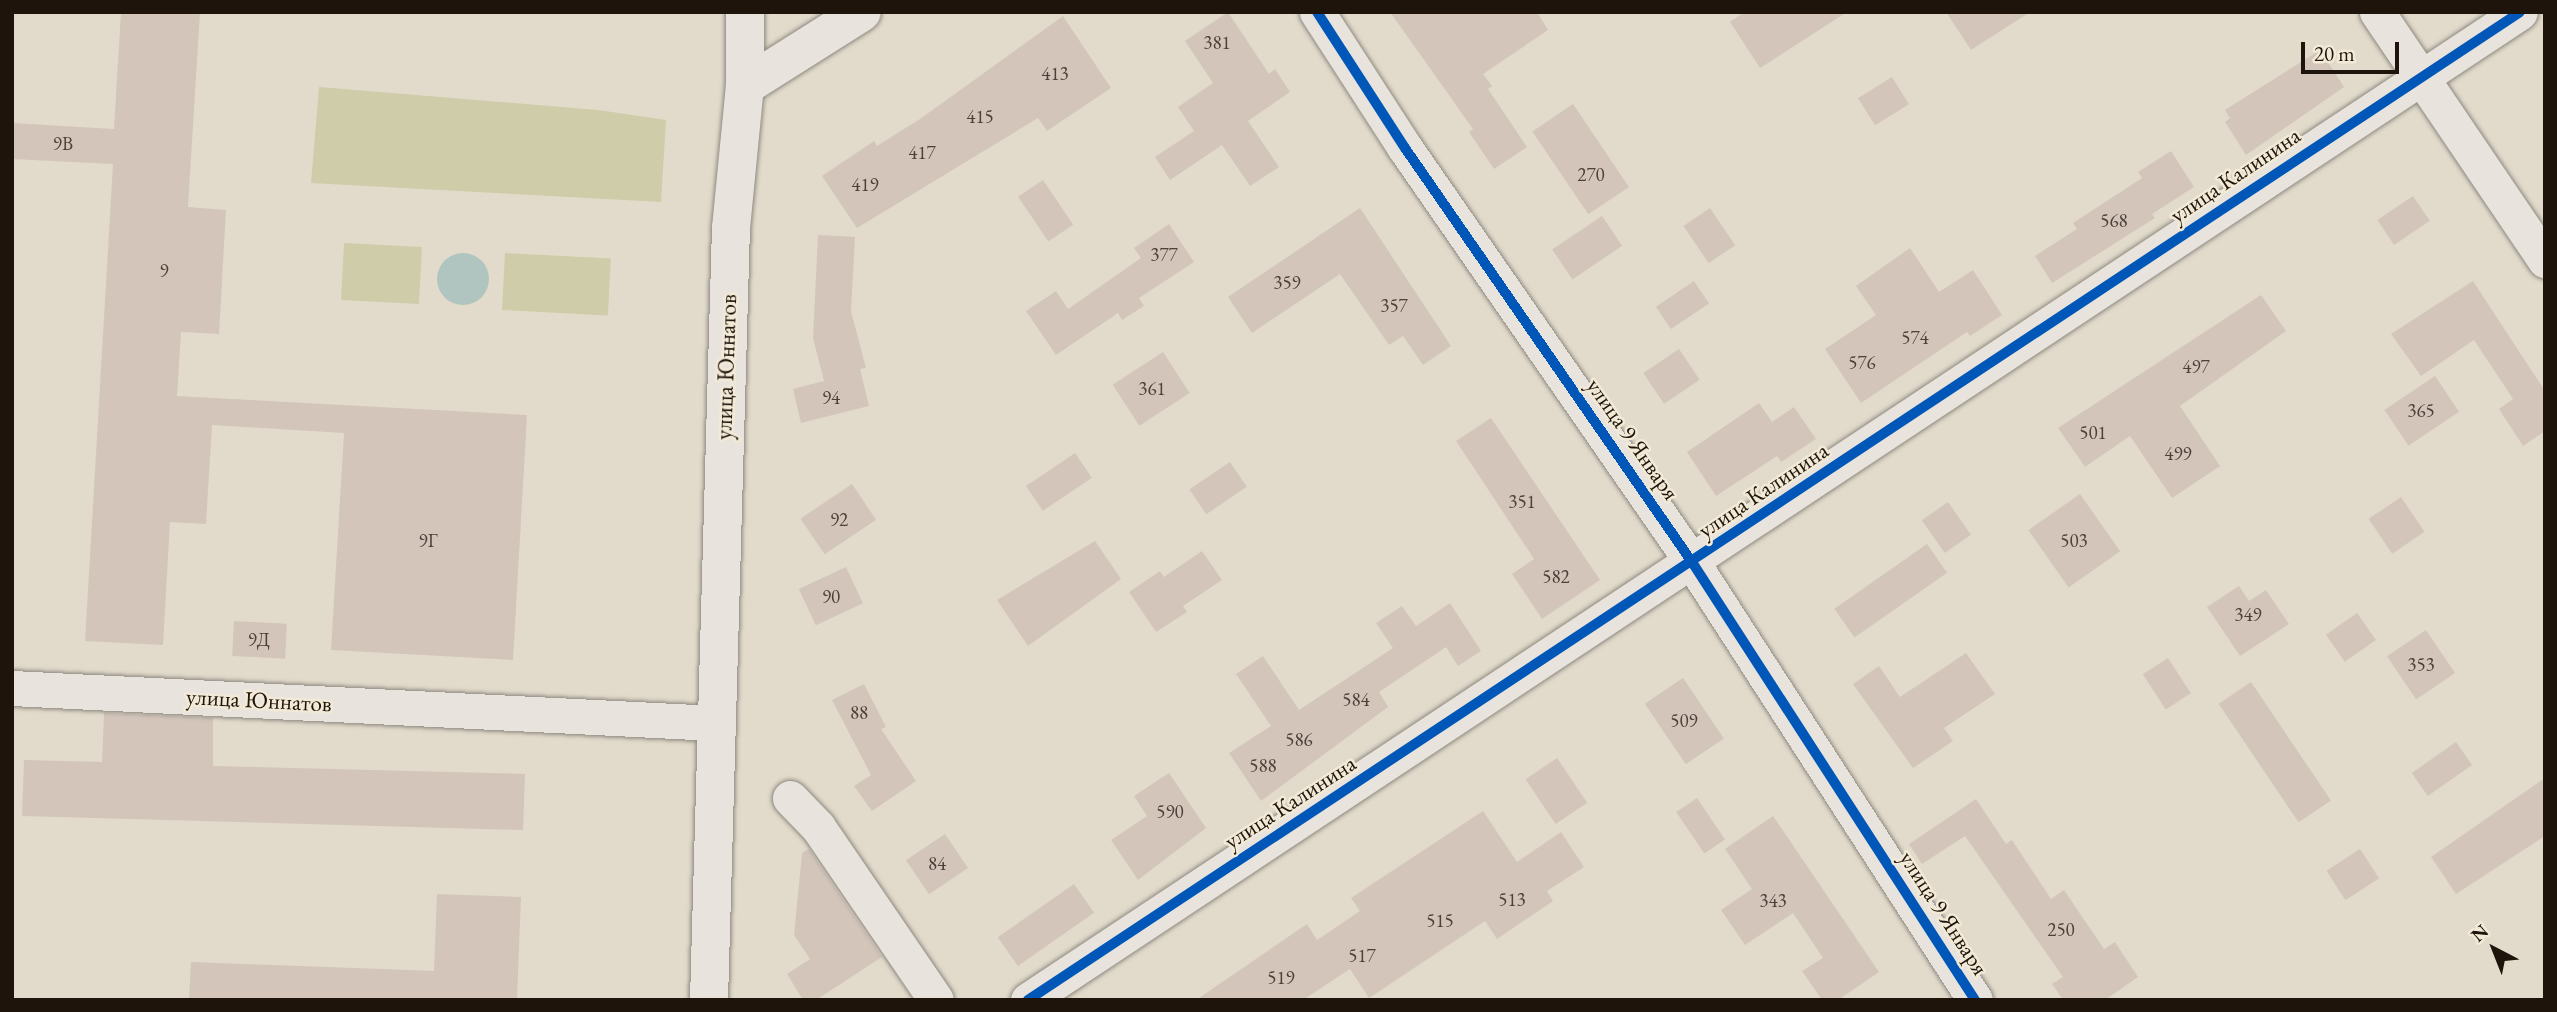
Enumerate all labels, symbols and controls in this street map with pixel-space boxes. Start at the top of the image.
scale bar [2305,28,2403,72]
house number: 381 [1203,32,1231,54]
text: 20 m [2314,40,2355,67]
house number: 413 [1041,63,1069,85]
house number: 415 [966,106,994,128]
street label: улица Калинина [2165,121,2305,229]
house number: 9В [53,133,73,155]
house number: 417 [908,142,936,164]
house number: 270 [1577,164,1605,186]
house number: 419 [851,174,879,196]
house number: 568 [2100,210,2128,232]
house number: 377 [1150,244,1178,266]
house number: 9 [159,260,169,282]
house number: 359 [1273,272,1301,294]
street label: улица Юннатов [710,294,742,440]
house number: 357 [1380,295,1408,317]
house number: 574 [1901,327,1929,349]
house number: 576 [1848,352,1876,374]
house number: 497 [2182,356,2210,378]
street label: улица 9 Января [1581,373,1685,505]
house number: 361 [1138,378,1166,400]
house number: 94 [822,387,840,409]
house number: 365 [2407,400,2435,422]
house number: 501 [2079,422,2107,444]
street label: улица Калинина [1693,436,1833,544]
house number: 499 [2164,443,2192,465]
house number: 351 [1508,491,1536,513]
house number: 92 [830,509,848,531]
house number: 9Г [419,530,437,552]
house number: 503 [2060,530,2088,552]
house number: 582 [1542,566,1570,588]
house number: 90 [822,586,840,608]
house number: 349 [2234,604,2262,626]
house number: 9Д [248,629,270,651]
house number: 353 [2407,654,2435,676]
street label: улица Юннатов [186,682,332,718]
house number: 584 [1342,689,1370,711]
house number: 88 [850,702,868,724]
house number: 509 [1670,710,1698,732]
house number: 586 [1285,729,1313,751]
street label: улица Калинина [1219,749,1361,855]
house number: 588 [1249,755,1277,777]
house number: 590 [1156,801,1184,823]
street label: улица 9 Января [1894,846,1994,980]
house number: 84 [928,853,946,875]
house number: 513 [1498,889,1526,911]
house number: 343 [1759,890,1787,912]
house number: 515 [1426,910,1454,932]
north arrow [2459,914,2529,984]
house number: 250 [2047,919,2075,941]
text: N [2466,919,2494,947]
house number: 517 [1348,945,1376,967]
house number: 519 [1267,967,1295,989]

